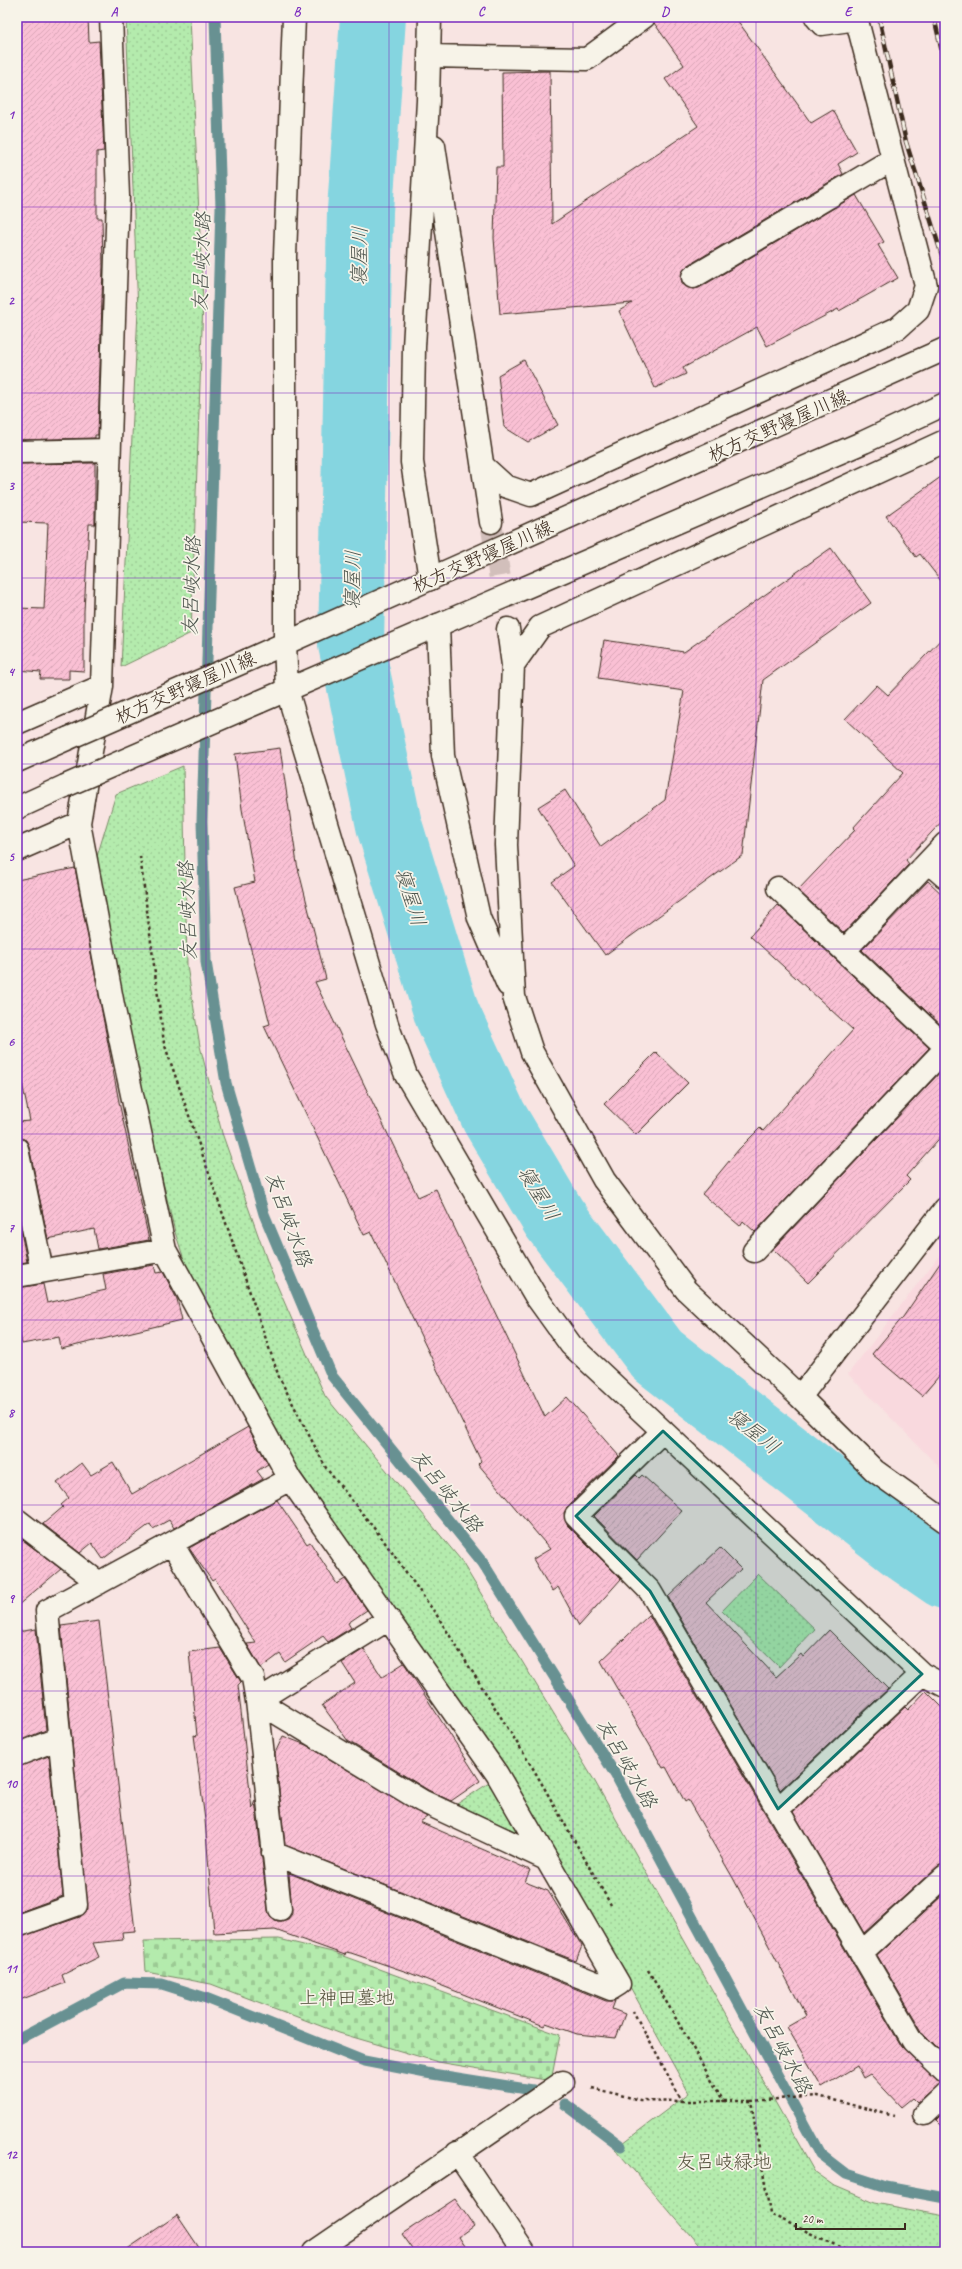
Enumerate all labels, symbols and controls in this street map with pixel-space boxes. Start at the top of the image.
text: A [111,4,119,20]
text: B [294,4,302,20]
text: C [478,4,486,20]
text: D [661,4,670,20]
text: E [845,4,854,20]
text: 1 [8,107,16,123]
water label: 友呂岐水路 [187,211,216,312]
water label: 寝屋川 [346,226,373,286]
text: 2 [8,293,15,309]
street label: 枚方交野寝屋川線 [704,384,853,468]
text: 3 [8,478,15,494]
street label: 枚方交野寝屋川線 [408,515,557,599]
water label: 友呂岐水路 [177,535,206,636]
water label: 寝屋川 [339,550,366,610]
street label: 枚方交野寝屋川線 [111,646,260,730]
text: 4 [8,664,16,680]
text: 5 [8,849,15,865]
water label: 友呂岐水路 [173,860,202,961]
water label: 寝屋川 [390,865,431,929]
text: 6 [8,1034,15,1050]
water label: 寝屋川 [512,1161,565,1225]
water label: 友呂岐水路 [260,1168,318,1271]
text: 7 [8,1220,15,1236]
water label: 寝屋川 [722,1403,785,1460]
text: 8 [8,1405,16,1421]
water label: 友呂岐水路 [405,1445,488,1539]
text: 9 [8,1591,15,1607]
water label: 友呂岐水路 [591,1714,663,1814]
text: 10 [5,1776,18,1792]
text: 11 [5,1961,19,1977]
park label: 上神田墓地 [299,1986,395,2010]
water label: 友呂岐水路 [748,1998,818,2099]
text: 12 [5,2147,18,2163]
park label: 友呂岐緑地 [676,2150,772,2174]
scale bar [796,2205,905,2231]
text: 20 m [802,2211,824,2227]

